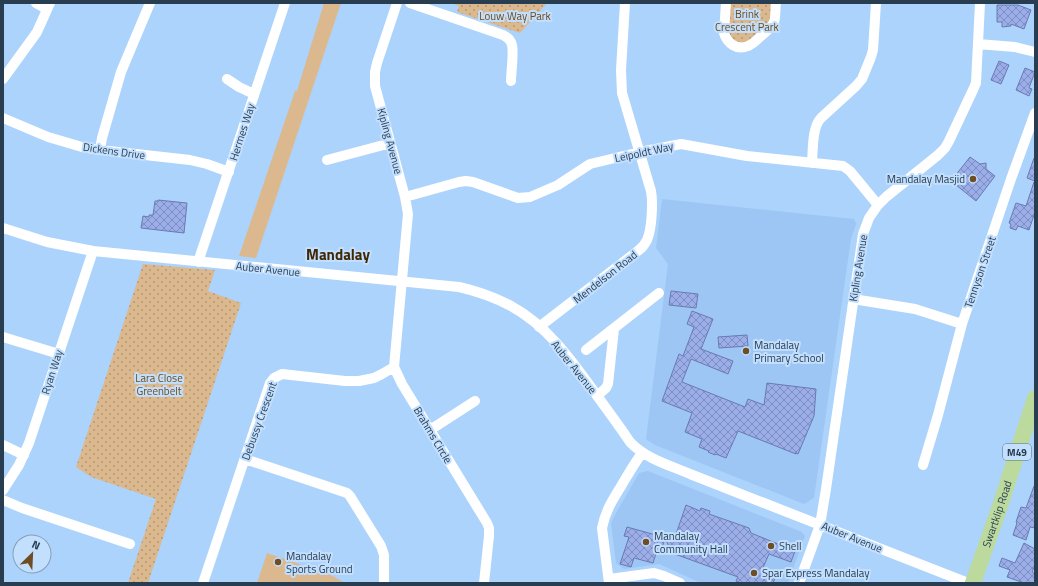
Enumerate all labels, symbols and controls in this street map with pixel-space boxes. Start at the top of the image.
park label: Brink Crescent Park [715,6,780,35]
park label: Louw Way Park [479,8,551,24]
street label: Hermes Way [225,101,259,163]
street label: Kipling Avenue [373,106,407,176]
street label: Leipoldt Way [613,138,676,166]
street label: Dickens Drive [82,139,146,163]
place label: Mandalay Masjid [887,171,965,187]
marker: Mandalay Masjid [968,174,978,184]
street label: Kipling Avenue [845,233,871,303]
street label: Tennyson Street [960,234,1000,310]
district label: Mandalay [306,243,370,266]
street label: Mendelson Road [569,247,641,307]
street label: Auber Avenue [235,258,301,280]
street label: Auber Avenue [548,337,601,397]
place label: Mandalay Primary School [754,337,824,366]
marker: Mandalay Primary School [741,346,751,356]
street label: Ryan Way [37,347,67,396]
park label: Lara Close Greenbelt [135,370,183,399]
street label: Debussy Crescent [237,379,281,462]
street label: Brahms Circle [410,404,456,467]
road number: M49 [1003,444,1031,460]
street label: Swartklip Road [978,478,1016,550]
street label: Auber Avenue [819,518,885,557]
place label: Mandalay Community Hall [654,528,728,557]
north arrow [12,534,52,574]
text: N [29,536,43,554]
marker: Mandalay Community Hall [641,537,651,547]
place label: Shell [779,538,802,554]
marker: Shell [766,541,776,551]
place label: Mandalay Sports Ground [286,548,353,577]
marker: Mandalay Sports Ground [273,557,283,567]
place label: Spar Express Mandalay [762,565,870,581]
marker: Spar Express Mandalay [749,568,759,578]

